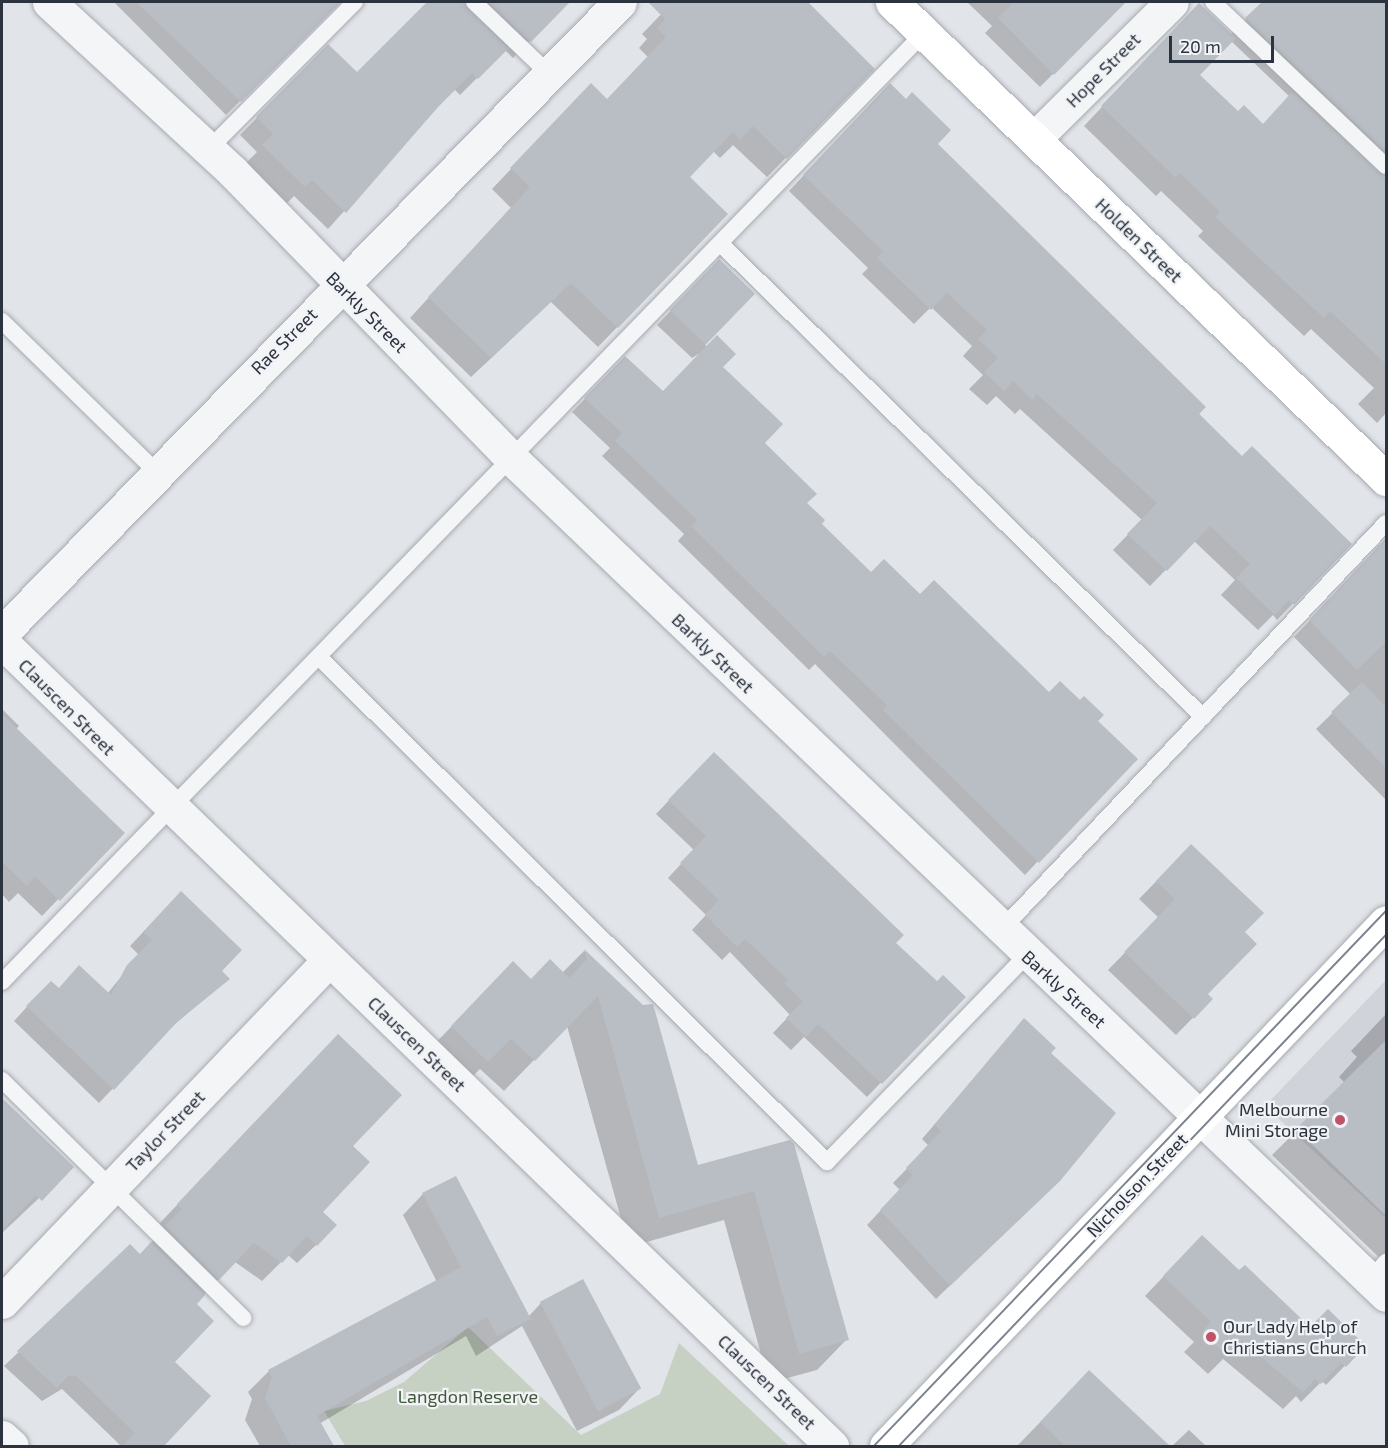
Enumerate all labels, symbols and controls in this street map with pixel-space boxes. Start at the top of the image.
scale bar [1172,24,1277,62]
street label: Hope Street [1061,28,1145,112]
text: 20 m [1180,35,1221,57]
street label: Holden Street [1091,193,1187,287]
street label: Barkly Street [322,267,412,357]
street label: Rae Street [246,303,322,379]
street label: Barkly Street [667,608,759,698]
street label: Clauscen Street [14,654,120,760]
street label: Barkly Street [1017,946,1111,1032]
street label: Clauscen Street [364,992,470,1096]
street label: Taylor Street [121,1086,209,1176]
place label: Melbourne Mini Storage [1225,1099,1328,1142]
marker: Melbourne Mini Storage [1333,1113,1347,1127]
street label: Nicholson Street [1082,1129,1192,1241]
place label: Our Lady Help of Christians Church [1223,1316,1367,1358]
street label: Clauscen Street [714,1330,820,1434]
marker: Our Lady Help of Christians Church [1204,1330,1218,1344]
park label: Langdon Reserve [398,1385,538,1407]

